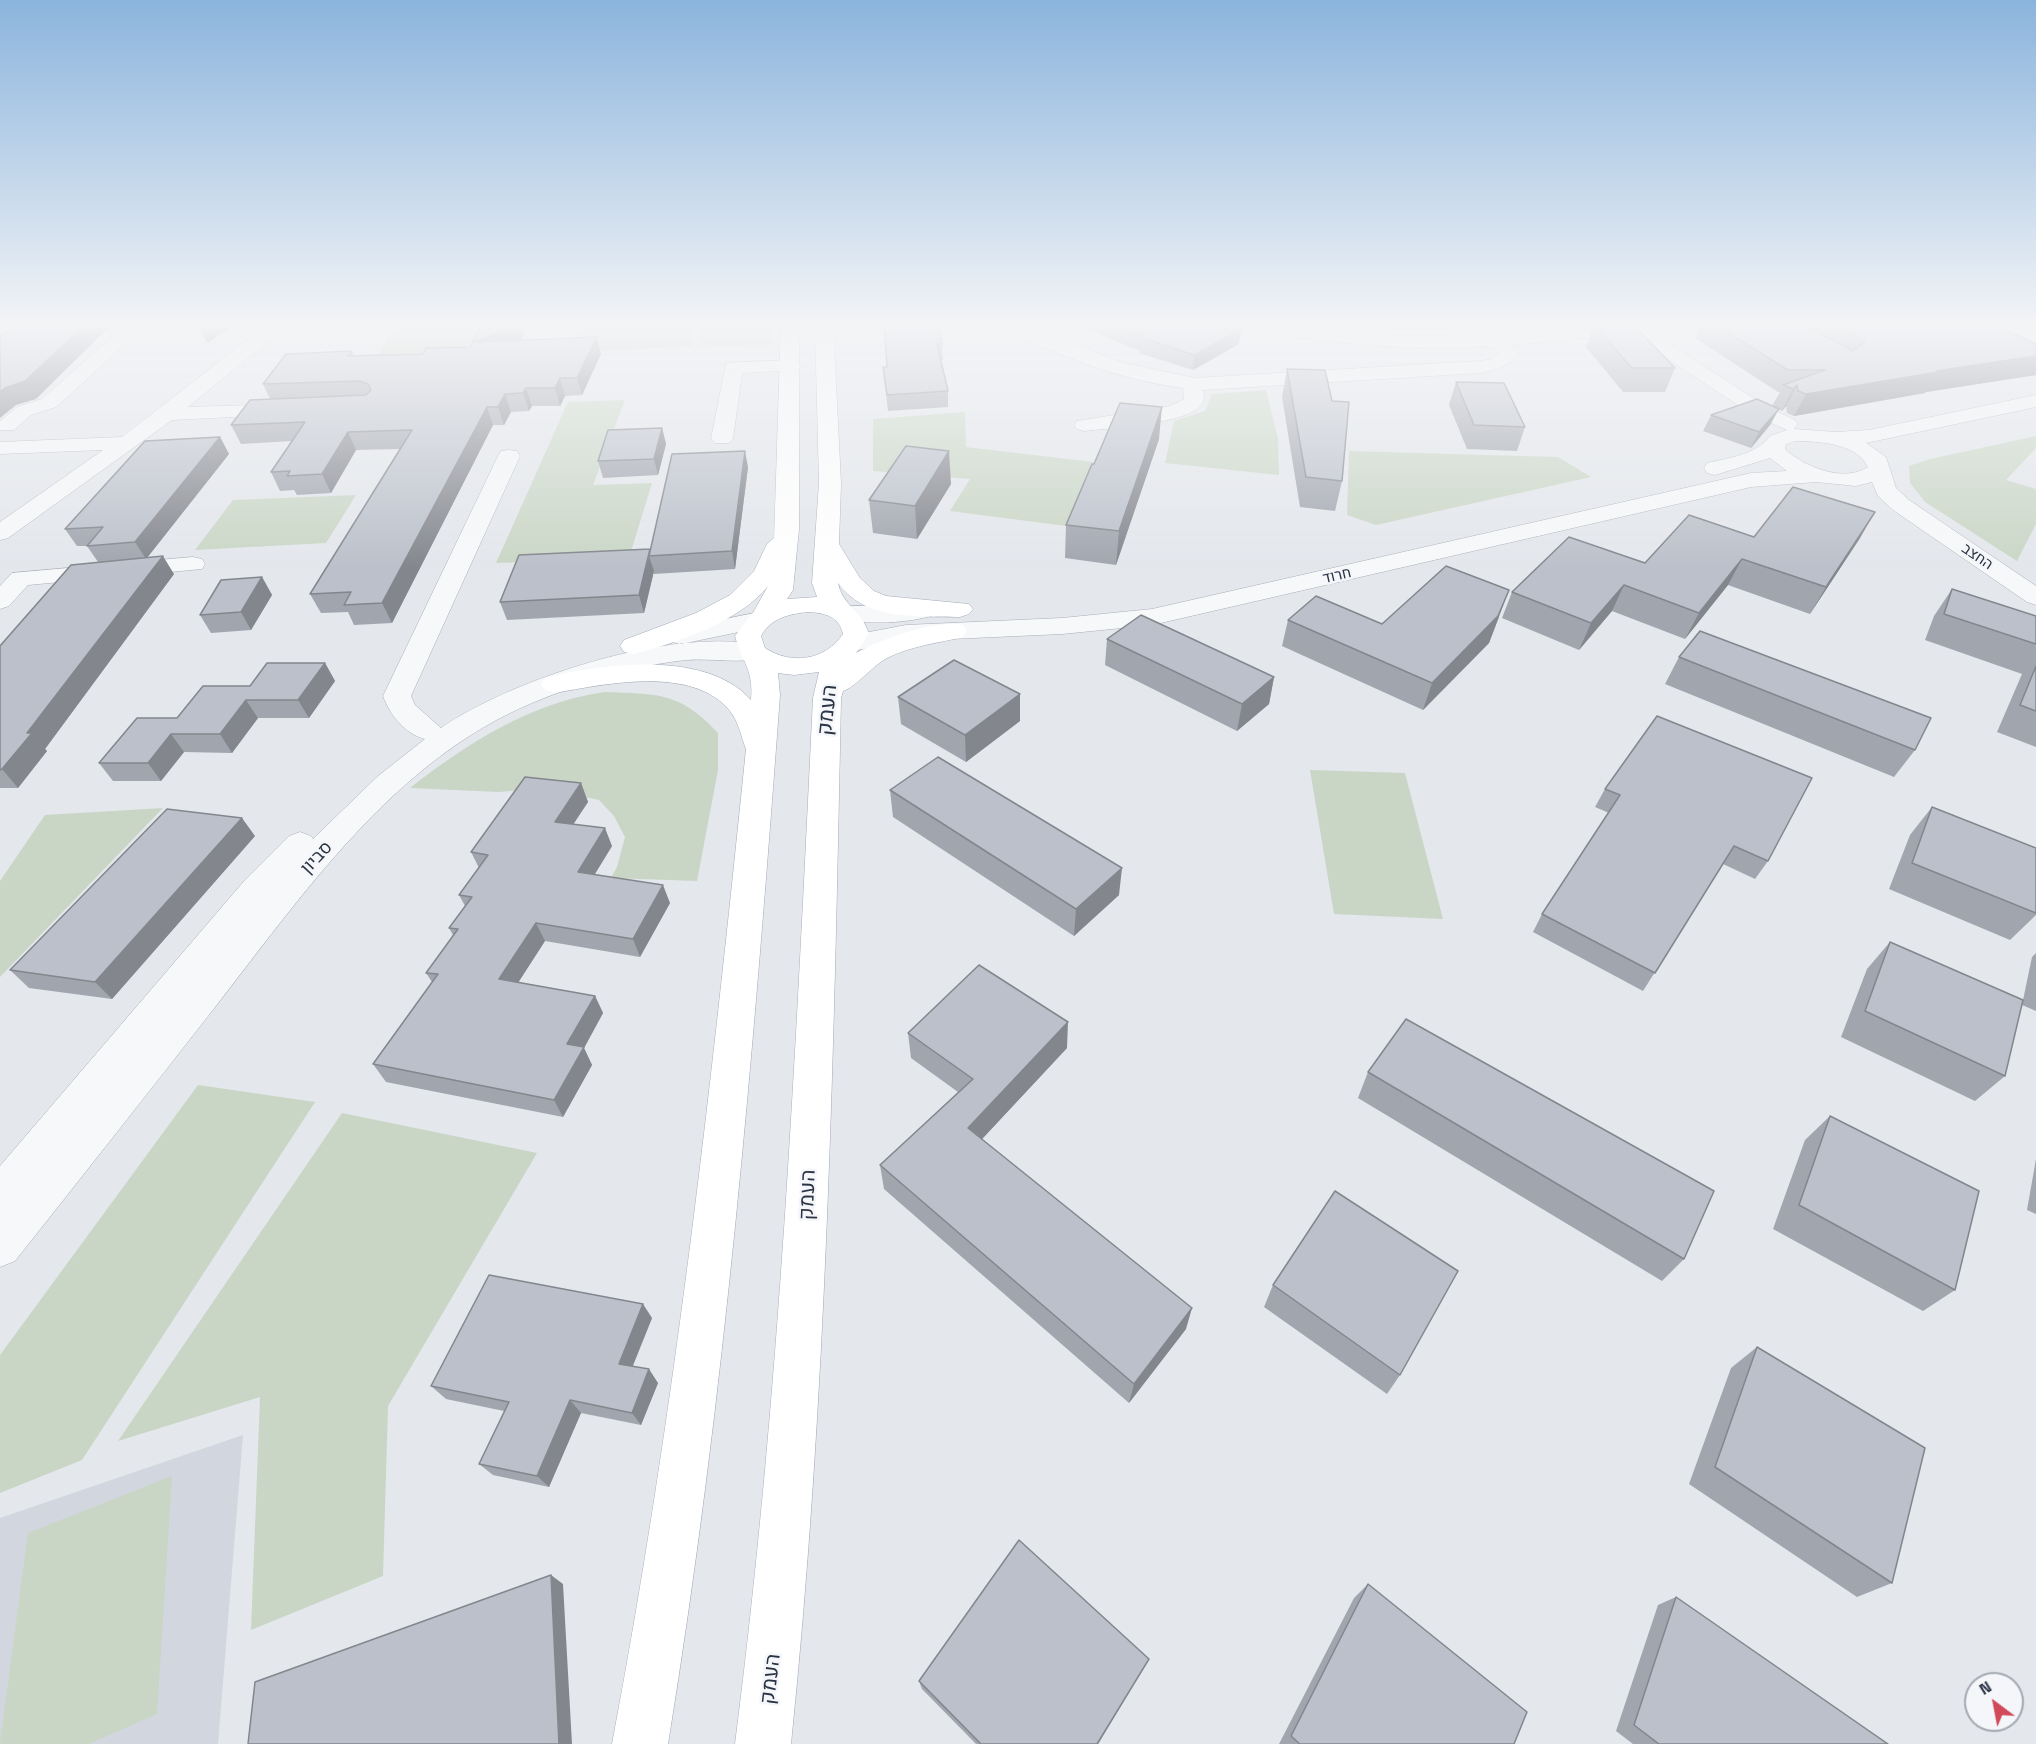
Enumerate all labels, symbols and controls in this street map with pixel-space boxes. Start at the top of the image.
street label: החצב [1958,540,1996,574]
street label: חרוד [1321,564,1353,588]
street label: העמק [813,683,843,737]
street label: סביון [297,837,337,879]
street label: העמק [795,1169,821,1221]
street label: העמק [755,1652,787,1706]
north arrow [1964,1672,2024,1732]
text: N [1975,1676,1995,1700]

